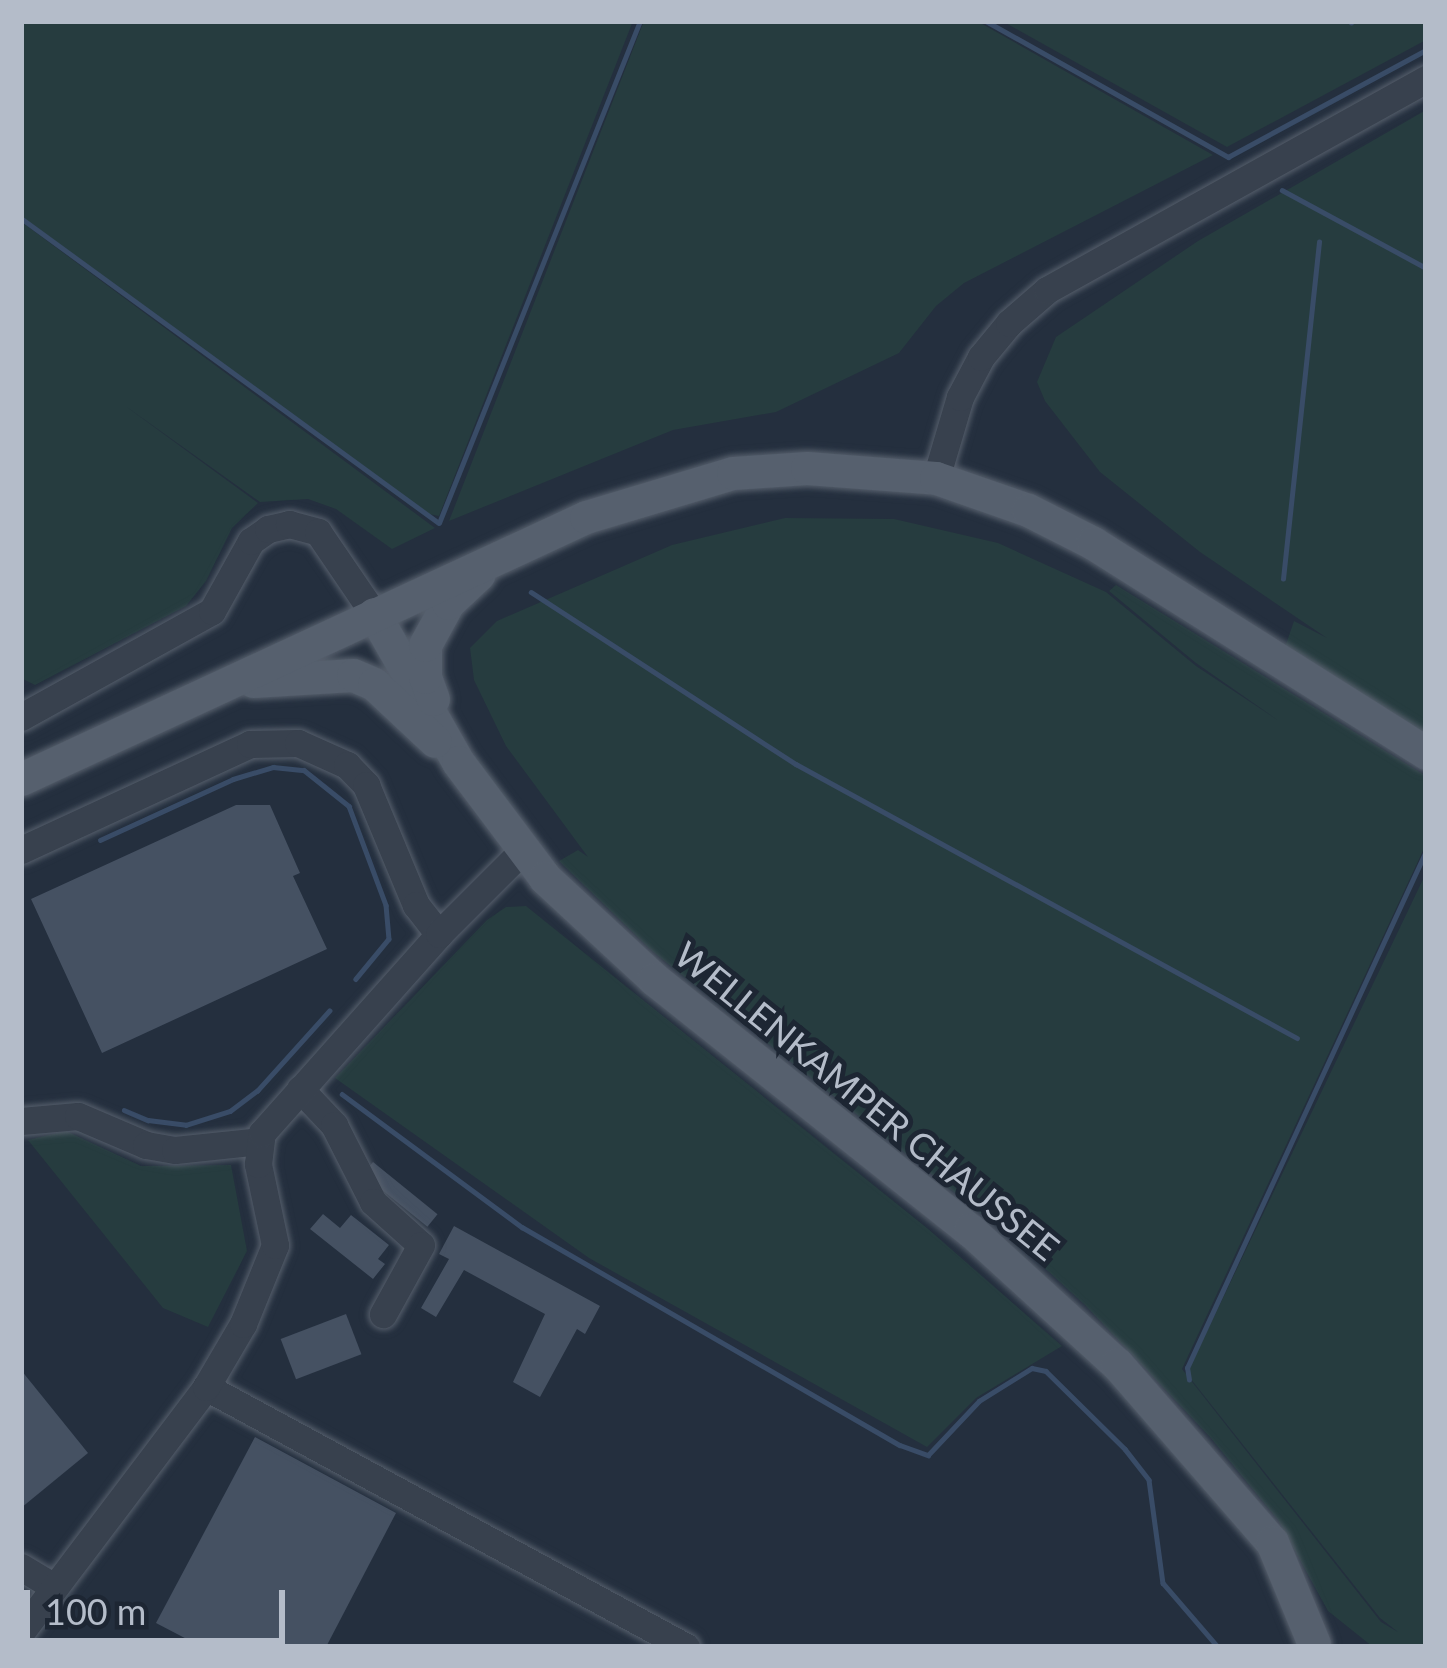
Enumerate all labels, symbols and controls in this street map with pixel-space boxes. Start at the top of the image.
street label: WELLENKAMPER CHAUSSEE [666,933,1068,1269]
scale bar [30,1566,291,1640]
text: 100 m [45,1589,146,1633]

